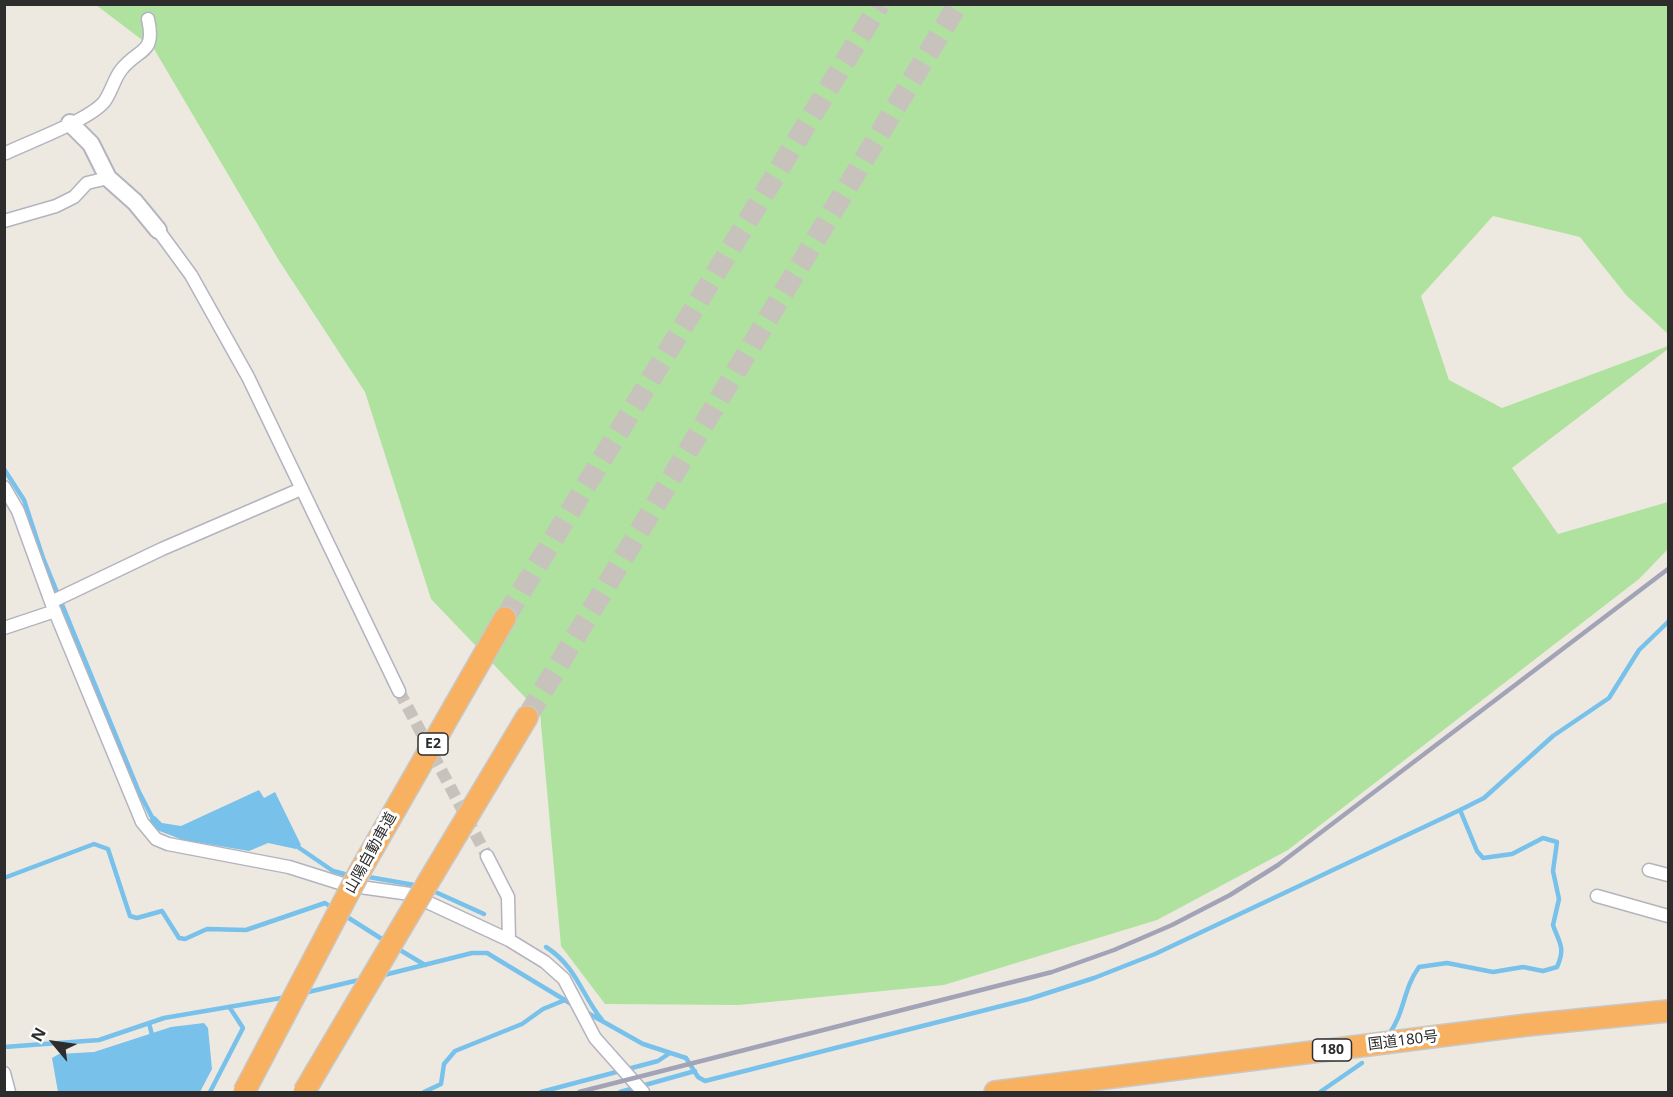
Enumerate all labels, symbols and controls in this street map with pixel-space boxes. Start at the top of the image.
road number: E2 [418,733,448,755]
street label: 山陽自動車道 [341,809,401,897]
north arrow [24,1013,84,1073]
text: N [25,1023,51,1045]
street label: 国道180号 [1367,1028,1439,1054]
road number: 180 [1312,1039,1352,1061]

